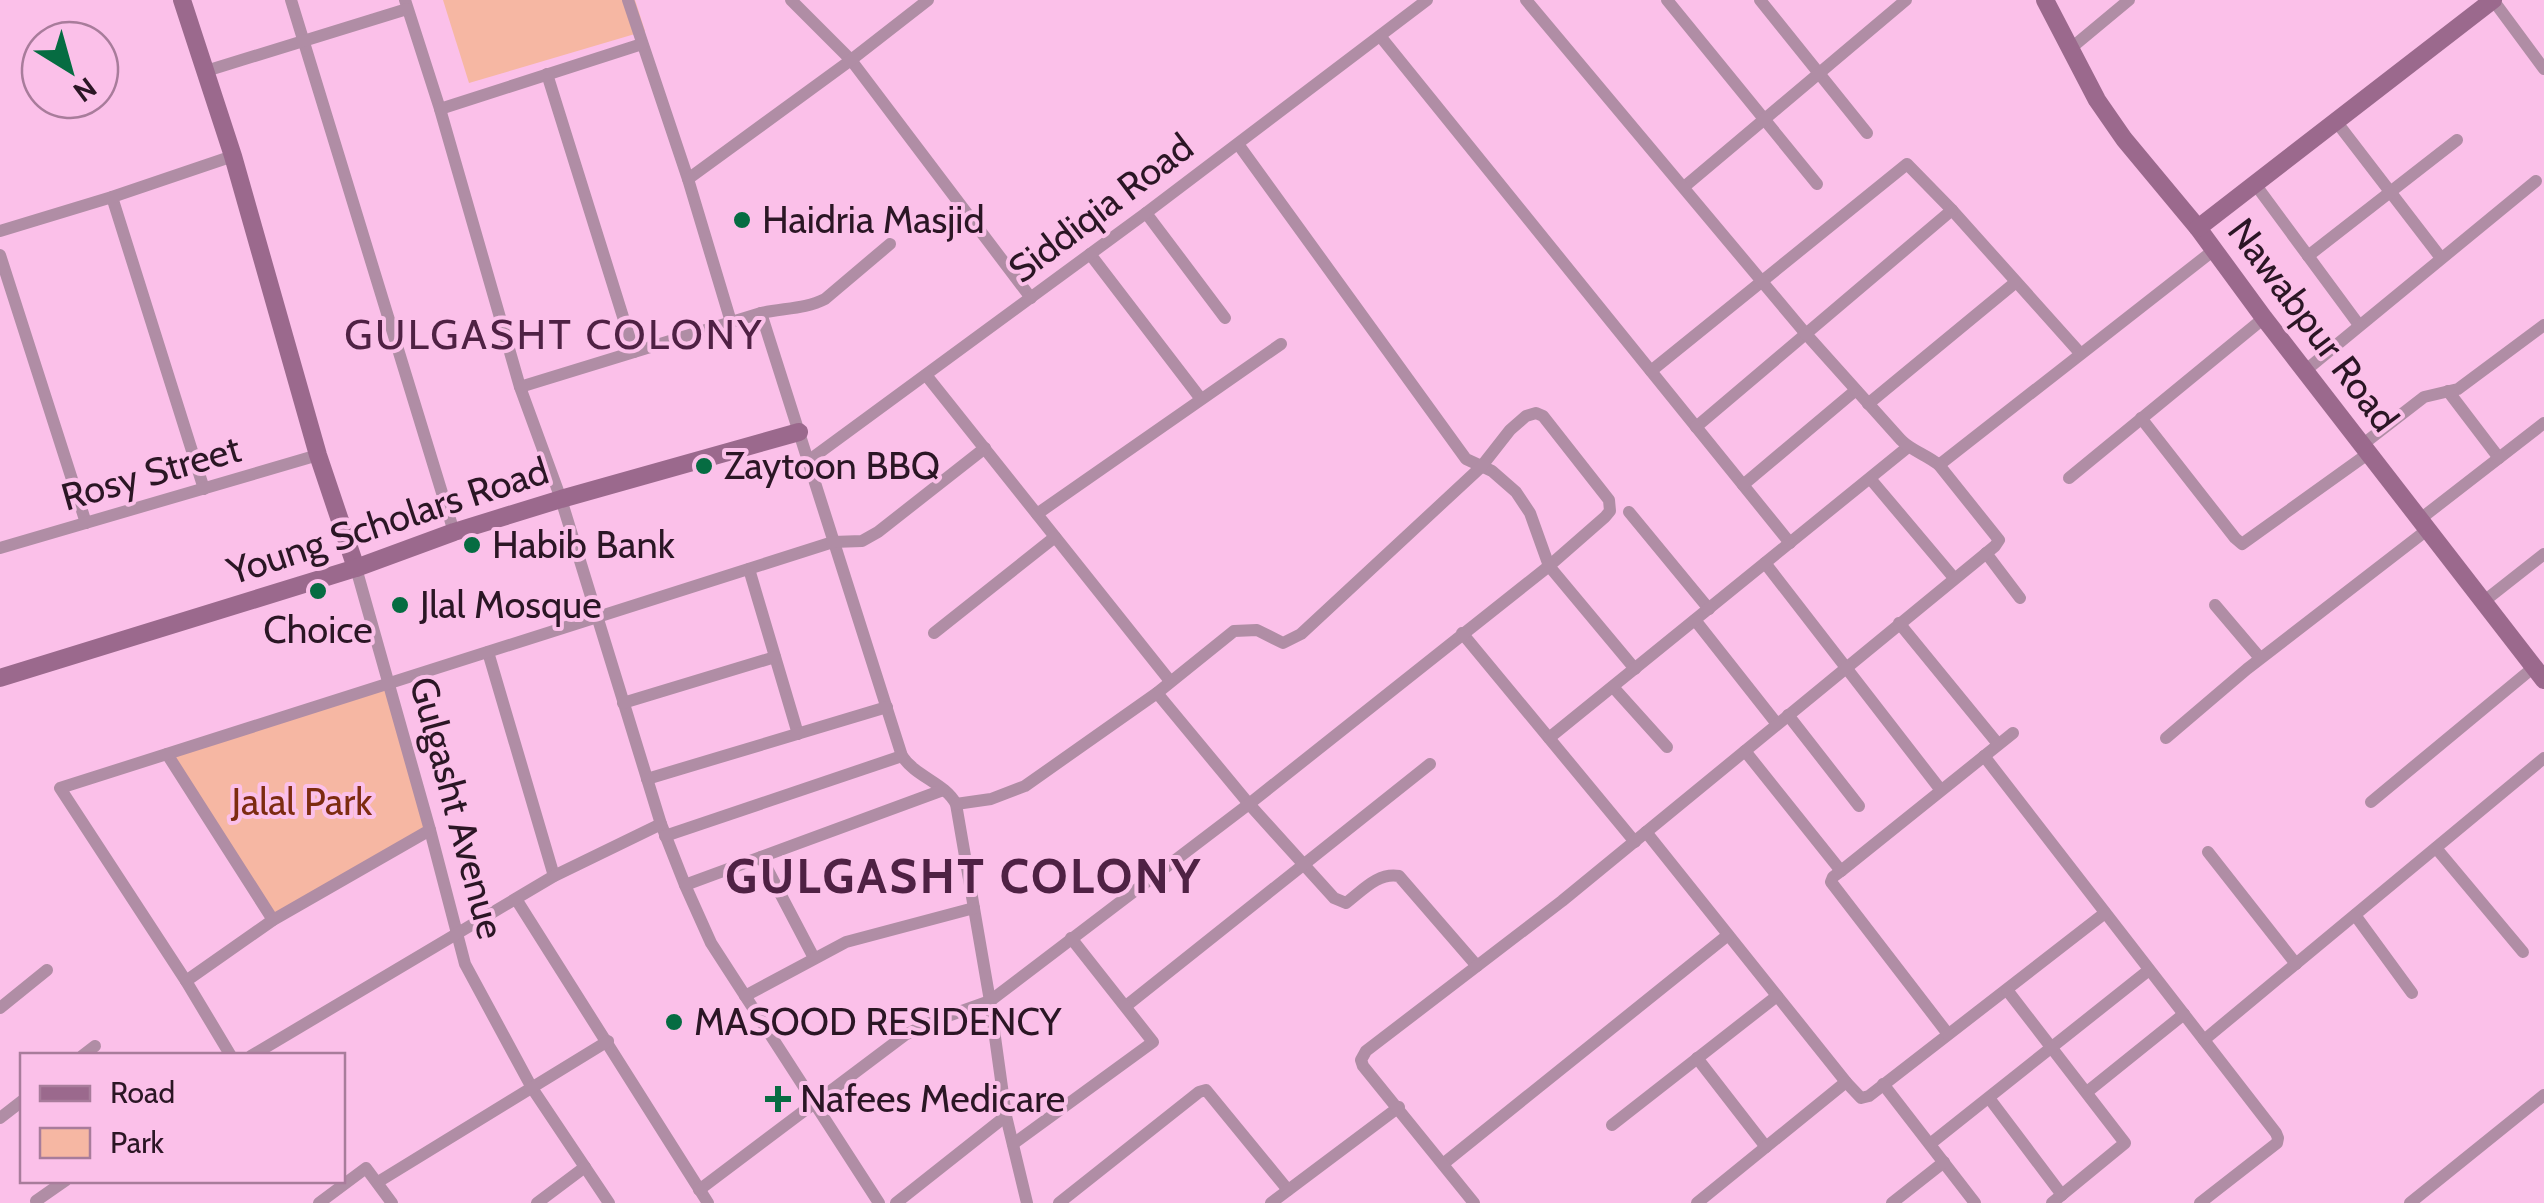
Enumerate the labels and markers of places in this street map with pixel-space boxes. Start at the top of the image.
place label: Haidria Masjid [762,196,985,243]
marker: Haidria Masjid [731,209,753,231]
place label: Zaytoon BBQ [724,442,940,489]
marker: Zaytoon BBQ [693,455,715,477]
place label: Habib Bank [492,521,675,568]
marker: Habib Bank [461,534,483,556]
marker: Choice [307,580,329,602]
place label: Jlal Mosque [419,581,602,628]
marker: Jlal Mosque [389,594,411,616]
place label: Choice [263,606,373,653]
place label: MASOOD RESIDENCY [694,998,1062,1045]
marker: MASOOD RESIDENCY [663,1011,685,1033]
place label: Nafees Medicare [800,1075,1065,1122]
marker: Nafees Medicare [765,1086,791,1112]

